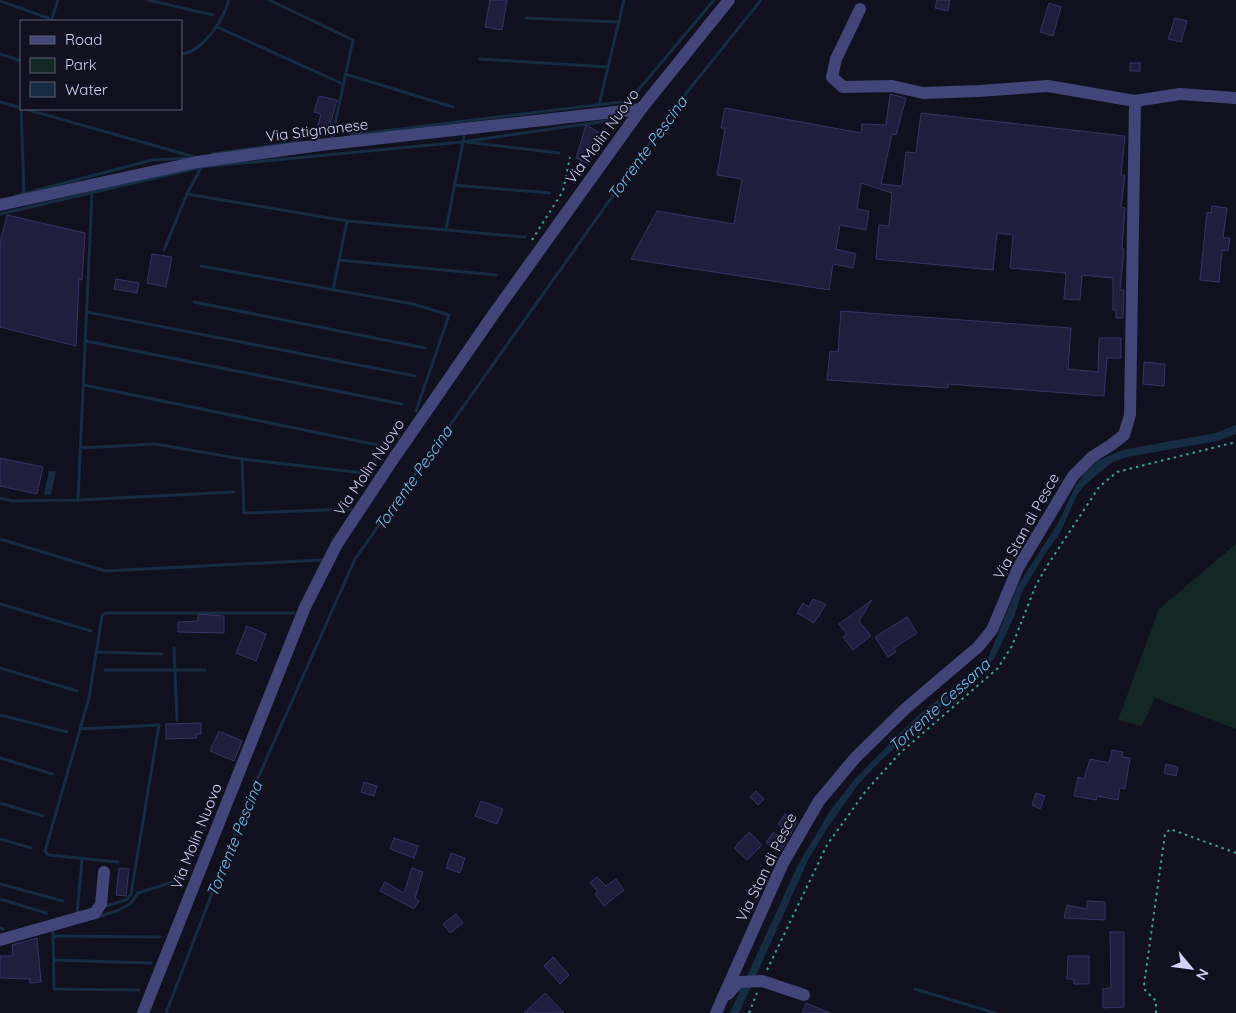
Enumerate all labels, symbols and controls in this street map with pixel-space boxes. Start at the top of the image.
legend [20,20,182,110]
text: Road [65,30,102,49]
text: Park [65,55,97,74]
text: Water [65,80,108,99]
street label: Via Molin Nuovo [561,85,643,187]
water label: Torrente Pescina [603,91,692,204]
street label: Via Stignanese [265,114,369,146]
street label: Via Molin Nuovo [330,415,408,519]
water label: Torrente Pescina [370,421,457,534]
street label: Via Stan di Pesce [989,469,1063,583]
water label: Torrente Cessana [884,653,995,756]
water label: Torrente Pescina [202,777,267,900]
street label: Via Molin Nuovo [166,780,226,892]
street label: Via Stan di Pesce [731,809,801,925]
north arrow [1166,943,1216,993]
text: N [1192,965,1213,983]

